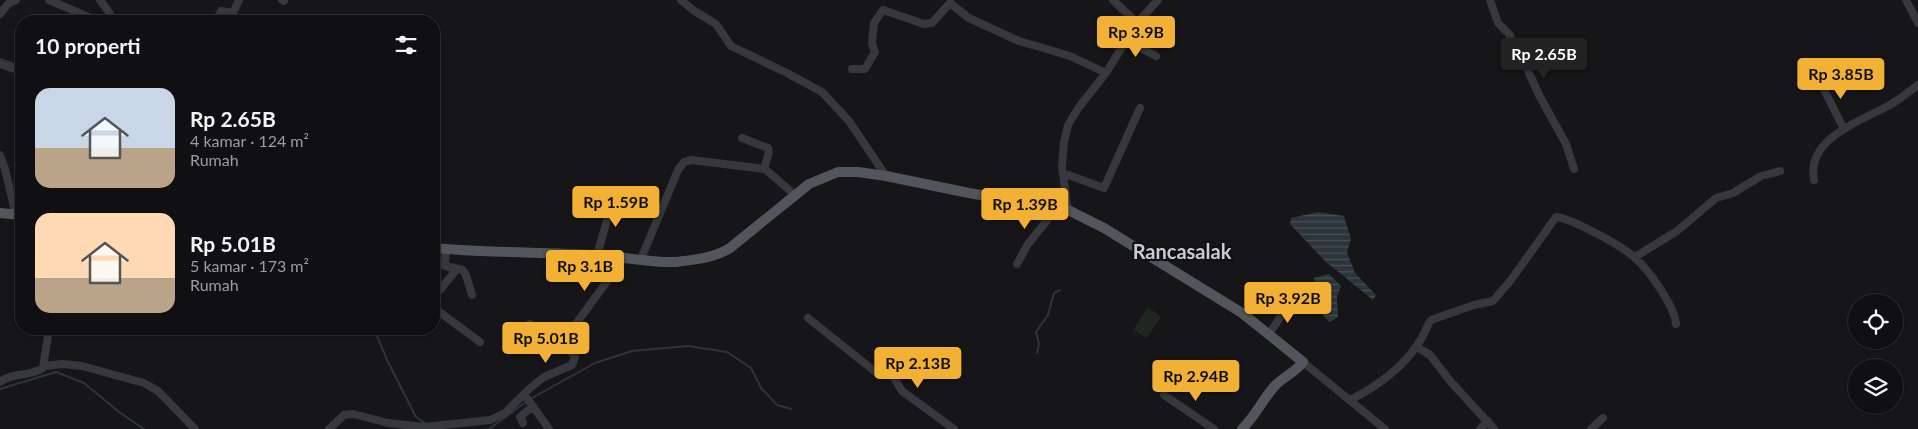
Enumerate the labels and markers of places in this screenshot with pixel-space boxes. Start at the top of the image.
pin: Rp 3.9B [1090,15,1182,58]
pin: Rp 2.65B [1492,38,1596,80]
pin: Rp 3.85B [1789,58,1893,100]
pin: Rp 1.59B [564,186,668,228]
pin: Rp 1.39B [973,188,1077,230]
pin: Rp 3.1B [539,250,631,292]
pin: Rp 3.92B [1236,282,1340,324]
pin: Rp 5.01B [494,322,598,364]
pin: Rp 2.13B [866,346,970,389]
pin: Rp 2.94B [1144,360,1248,402]

